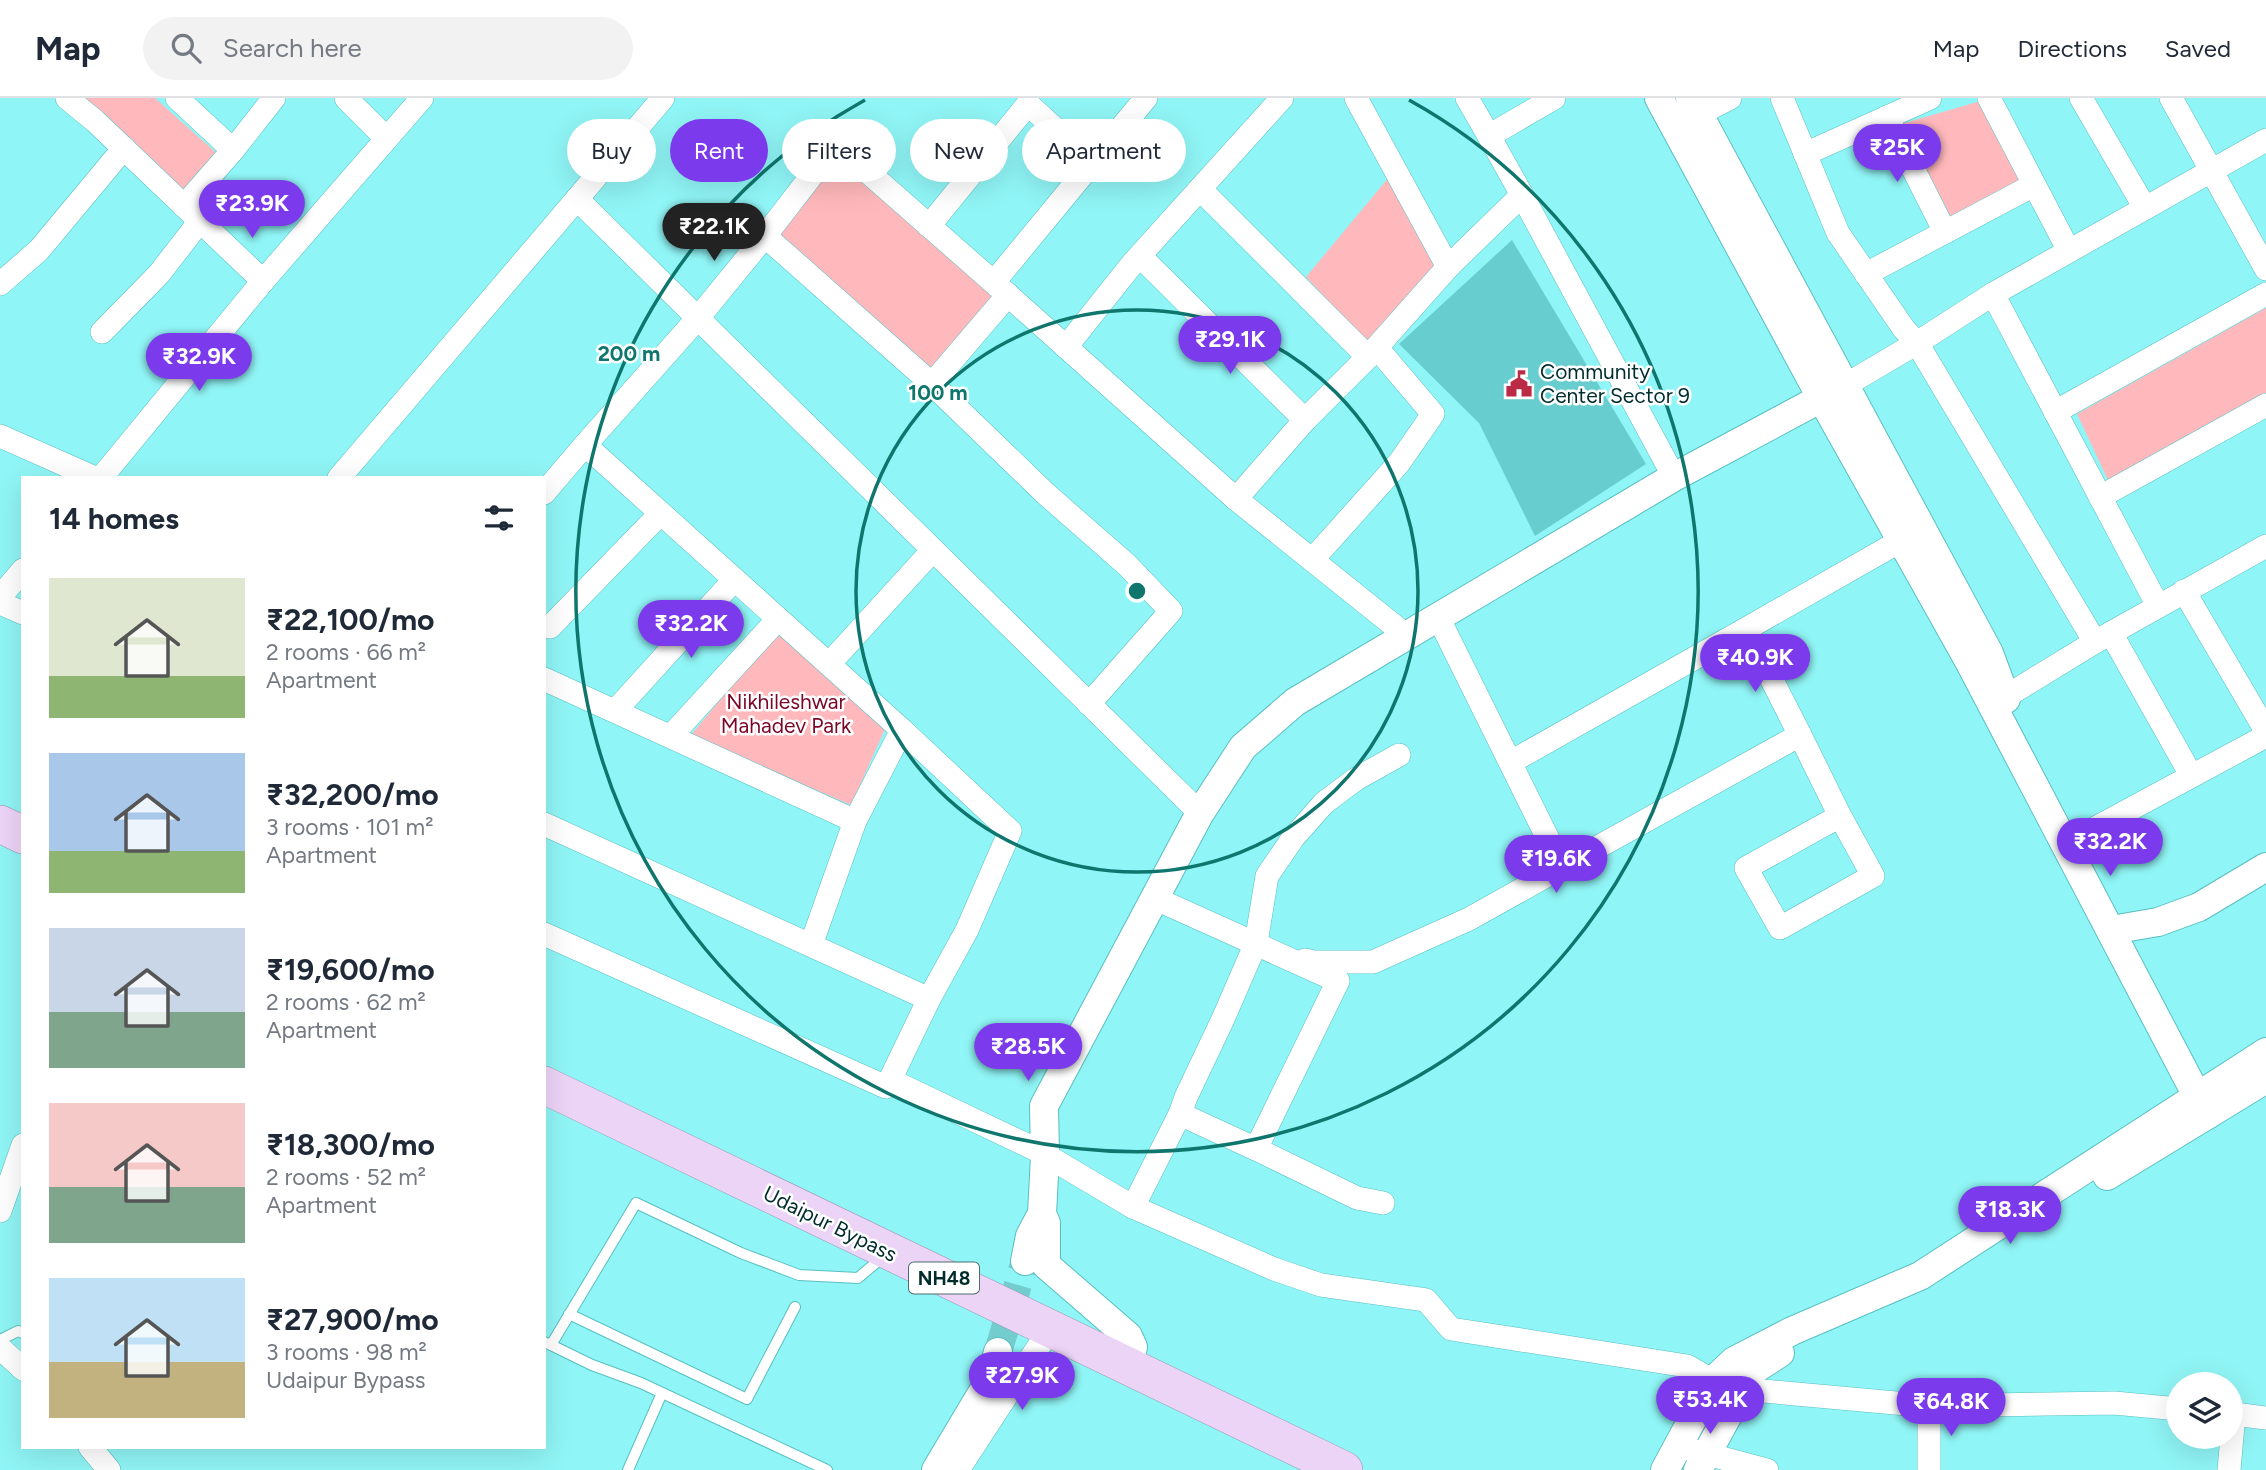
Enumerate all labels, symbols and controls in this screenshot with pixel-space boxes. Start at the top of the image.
search box [143,17,633,80]
text: Map [35,29,101,68]
icon: search [167,29,205,67]
text: Search here [223,32,362,64]
text: Map [1933,34,1979,63]
text: Directions [2017,34,2127,63]
text: Saved [2165,34,2231,63]
chip: Buy [567,119,656,182]
chip: Rent [670,119,768,182]
chip: Filters [782,119,896,182]
chip: New [910,119,1008,182]
chip: Apartment [1022,119,1186,182]
pin: ₹25K [1856,125,1938,184]
text: ₹25K [1869,133,1925,161]
pin: ₹23.9K [195,180,309,240]
text: ₹23.9K [215,189,289,217]
pin: ₹22.1K [657,204,771,263]
text: ₹22.1K [678,212,750,240]
pin: ₹29.1K [1173,316,1287,376]
text: ₹29.1K [1194,325,1266,353]
pin: ₹32.9K [142,334,256,393]
text: 200 m [598,341,660,366]
text: ₹32.9K [162,342,236,370]
place label: Community Center Sector 9 [1540,359,1690,408]
public building icon: Community Center Sector 9 [1504,369,1534,399]
text: 100 m [908,380,968,405]
icon: filters [480,499,518,537]
text: 14 homes [49,500,179,537]
centre of rings [1125,579,1149,603]
text: ₹22,100/mo [266,601,435,638]
pin: ₹32.2K [634,601,748,660]
icon: home [105,606,189,690]
text: ₹32.2K [654,609,728,637]
pin: ₹40.9K [1698,634,1812,694]
text: 2 rooms · 66 m² [266,638,426,666]
text: ₹40.9K [1716,643,1794,671]
text: Apartment [266,666,377,694]
park label: Nikhileshwar Mahadev Park [721,689,852,738]
text: ₹32,200/mo [266,776,439,813]
icon: home [105,781,189,865]
text: 3 rooms · 101 m² [266,813,433,841]
pin: ₹32.2K [2053,818,2167,878]
text: ₹32.2K [2073,827,2147,855]
pin: ₹19.6K [1499,836,1613,895]
text: Apartment [266,841,377,869]
text: ₹19.6K [1520,844,1592,872]
text: ₹19,600/mo [266,951,435,988]
icon: home [105,956,189,1040]
text: 2 rooms · 62 m² [266,988,426,1016]
text: Apartment [266,1016,377,1044]
pin: ₹28.5K [971,1024,1085,1083]
text: ₹28.5K [990,1032,1066,1060]
text: ₹18,300/mo [266,1126,435,1163]
icon: home [105,1131,189,1215]
text: 2 rooms · 52 m² [266,1163,426,1191]
street label: Udaipur Bypass [759,1180,901,1267]
pin: ₹18.3K [1953,1186,2067,1246]
text: Apartment [266,1191,377,1219]
text: ₹18.3K [1974,1195,2046,1223]
road number: NH48 [909,1262,979,1294]
text: ₹27,900/mo [266,1301,439,1338]
icon: home [105,1306,189,1390]
text: 3 rooms · 98 m² [266,1338,427,1366]
pin: ₹27.9K [965,1352,1079,1412]
text: ₹27.9K [985,1361,1059,1389]
text: Udaipur Bypass [266,1366,426,1394]
map controls [2166,1372,2243,1449]
button: layers [2166,1372,2243,1449]
pin: ₹53.4K [1653,1376,1767,1436]
pin: ₹64.8K [1894,1378,2008,1438]
text: ₹53.4K [1672,1385,1748,1413]
text: ₹64.8K [1913,1387,1989,1415]

